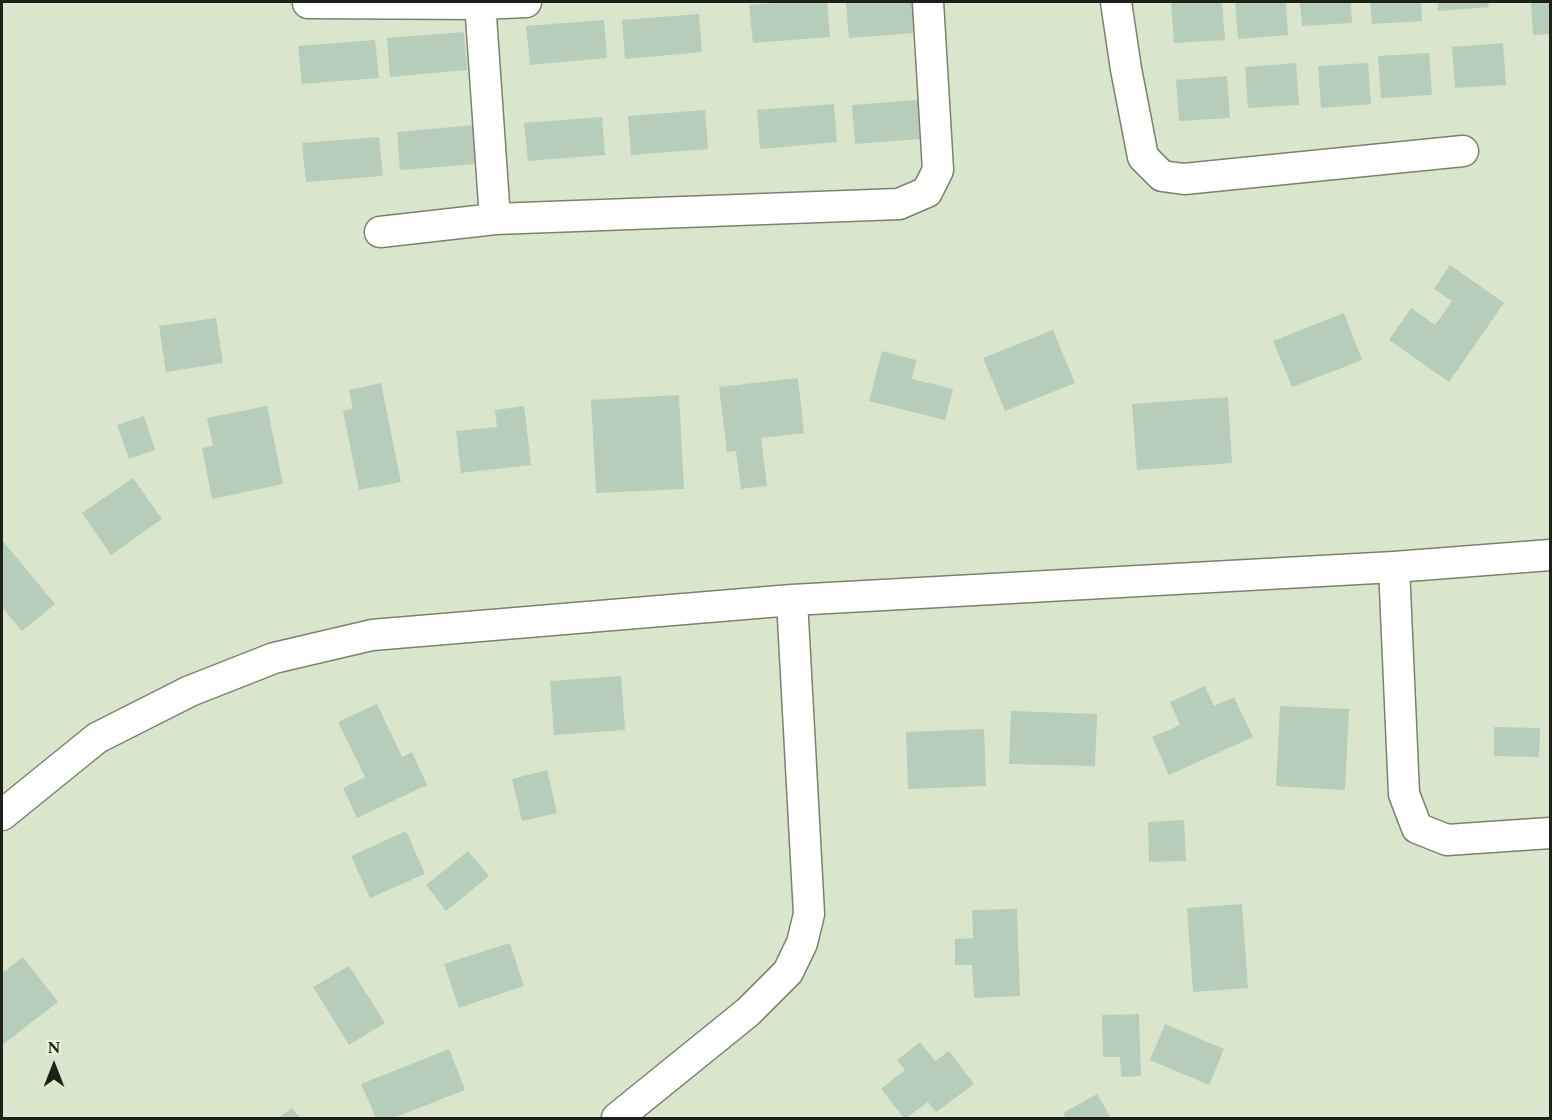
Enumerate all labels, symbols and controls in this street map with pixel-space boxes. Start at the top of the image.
north arrow [24,1036,84,1096]
text: N [47,1036,61,1060]

